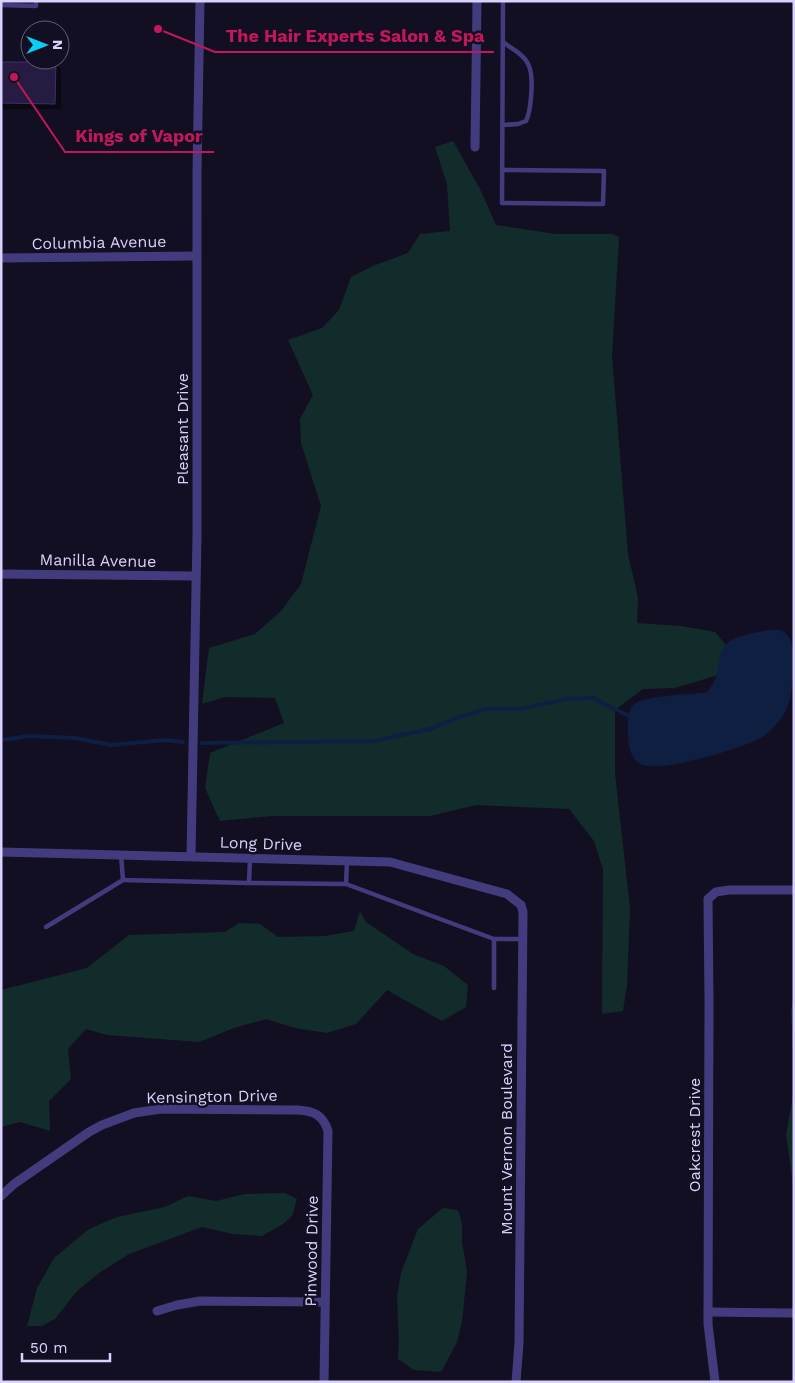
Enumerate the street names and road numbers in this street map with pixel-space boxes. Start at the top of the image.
street label: Columbia Avenue [31,232,167,253]
street label: Pleasant Drive [173,373,192,485]
street label: Manilla Avenue [39,550,156,571]
street label: Long Drive [219,833,303,854]
street label: Mount Vernon Boulevard [497,1043,516,1235]
street label: Oakcrest Drive [685,1078,704,1192]
street label: Kensington Drive [146,1086,278,1107]
street label: Pinwood Drive [301,1195,322,1307]

